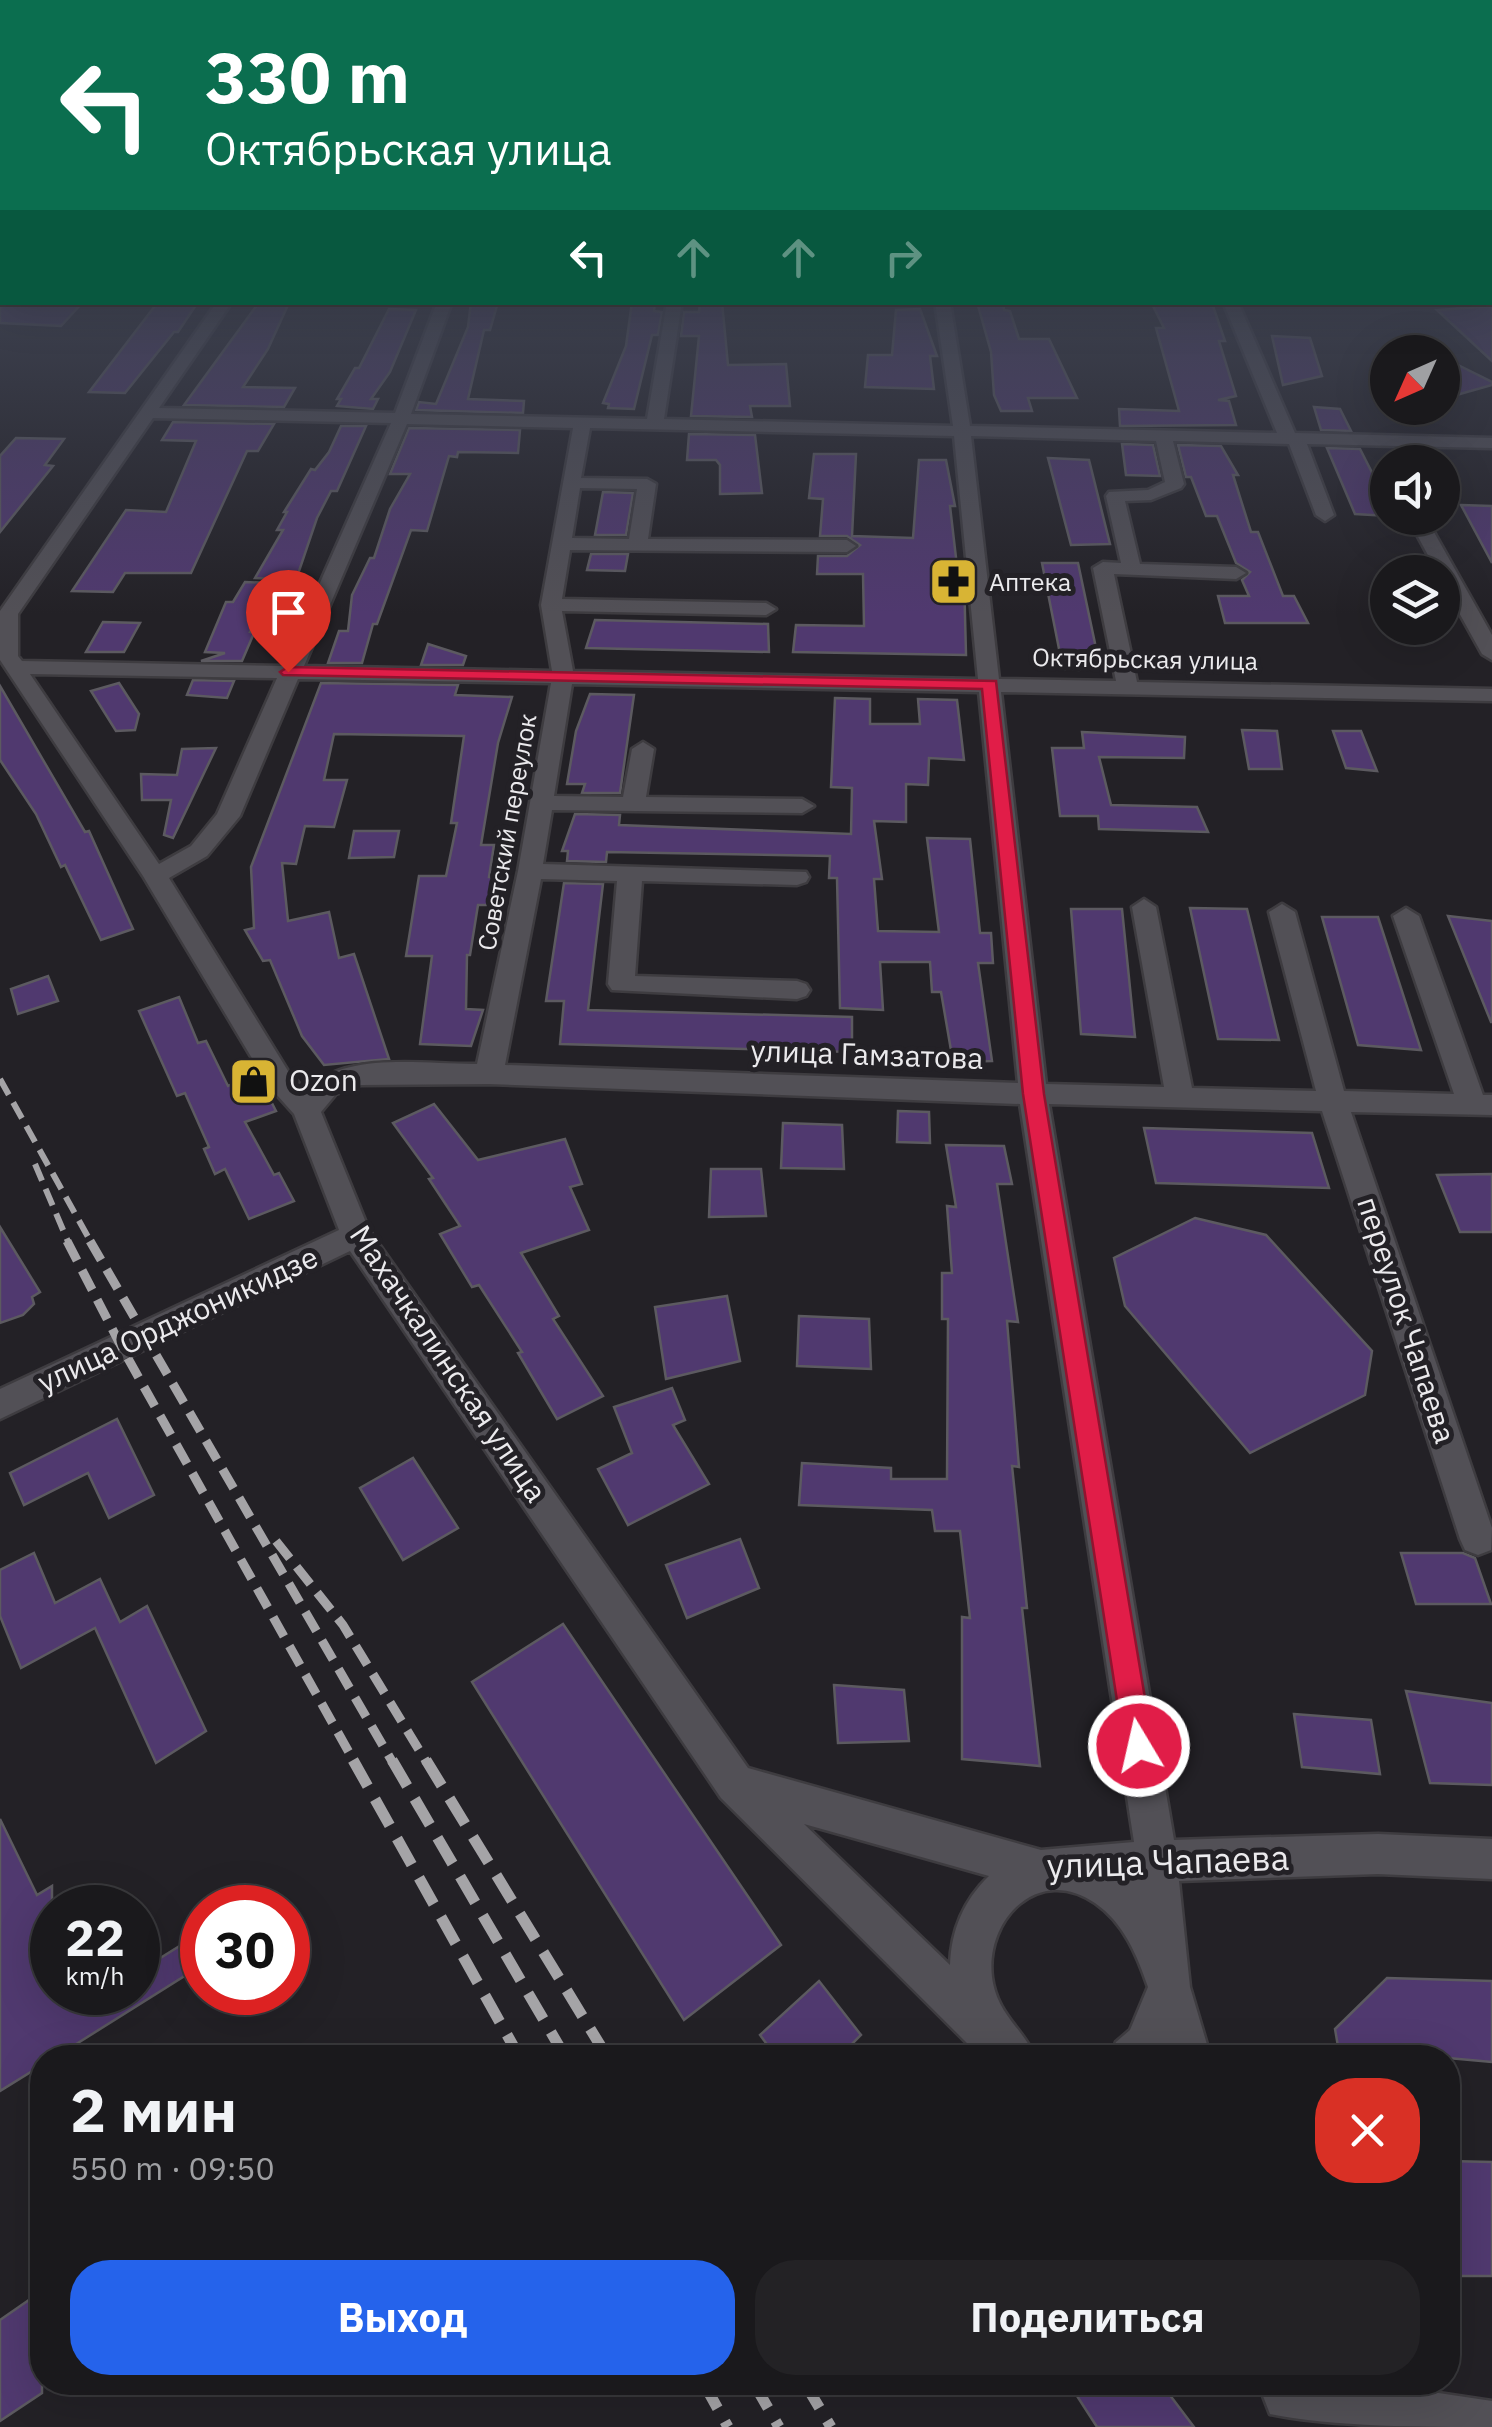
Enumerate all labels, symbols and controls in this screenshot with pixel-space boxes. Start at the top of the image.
text: 330 m [205,31,410,122]
icon: left [40,40,170,170]
text: Октябрьская улица [205,119,612,177]
icon: left [561,230,616,285]
icon: ahead [666,230,721,285]
icon: ahead [771,230,826,285]
icon: right [876,230,931,285]
north arrow [1370,335,1460,425]
map controls [1370,335,1460,645]
button: sound [1370,445,1460,535]
button: layers [1370,555,1460,645]
pharmacy icon: Аптека [928,556,980,608]
place label: Аптека [989,565,1071,598]
pin [246,570,331,673]
icon: arrive [261,585,316,640]
street label: Октябрьская улица [1032,640,1258,677]
street label: Советский переулок [469,711,544,953]
street label: улица Гамзатова [750,1030,984,1077]
shop icon: Ozon [228,1055,280,1107]
place label: Ozon [289,1060,358,1099]
street label: переулок Чапаева [1349,1191,1466,1448]
street label: Махачкалинская улица [342,1217,556,1509]
street label: улица Орджоникидзе [31,1237,324,1401]
position arrow [1087,1694,1191,1798]
street label: улица Чапаева [1046,1834,1290,1888]
speed limit sign: 30 [180,1885,310,2015]
text: 22 [65,1905,125,1970]
text: km/h [66,1959,124,1992]
text: 2 мин [70,2070,237,2149]
button: close [1315,2078,1420,2183]
text: 550 m · 09:50 [70,2147,275,2189]
button: Выход [70,2260,735,2375]
button: Поделиться [755,2260,1420,2375]

